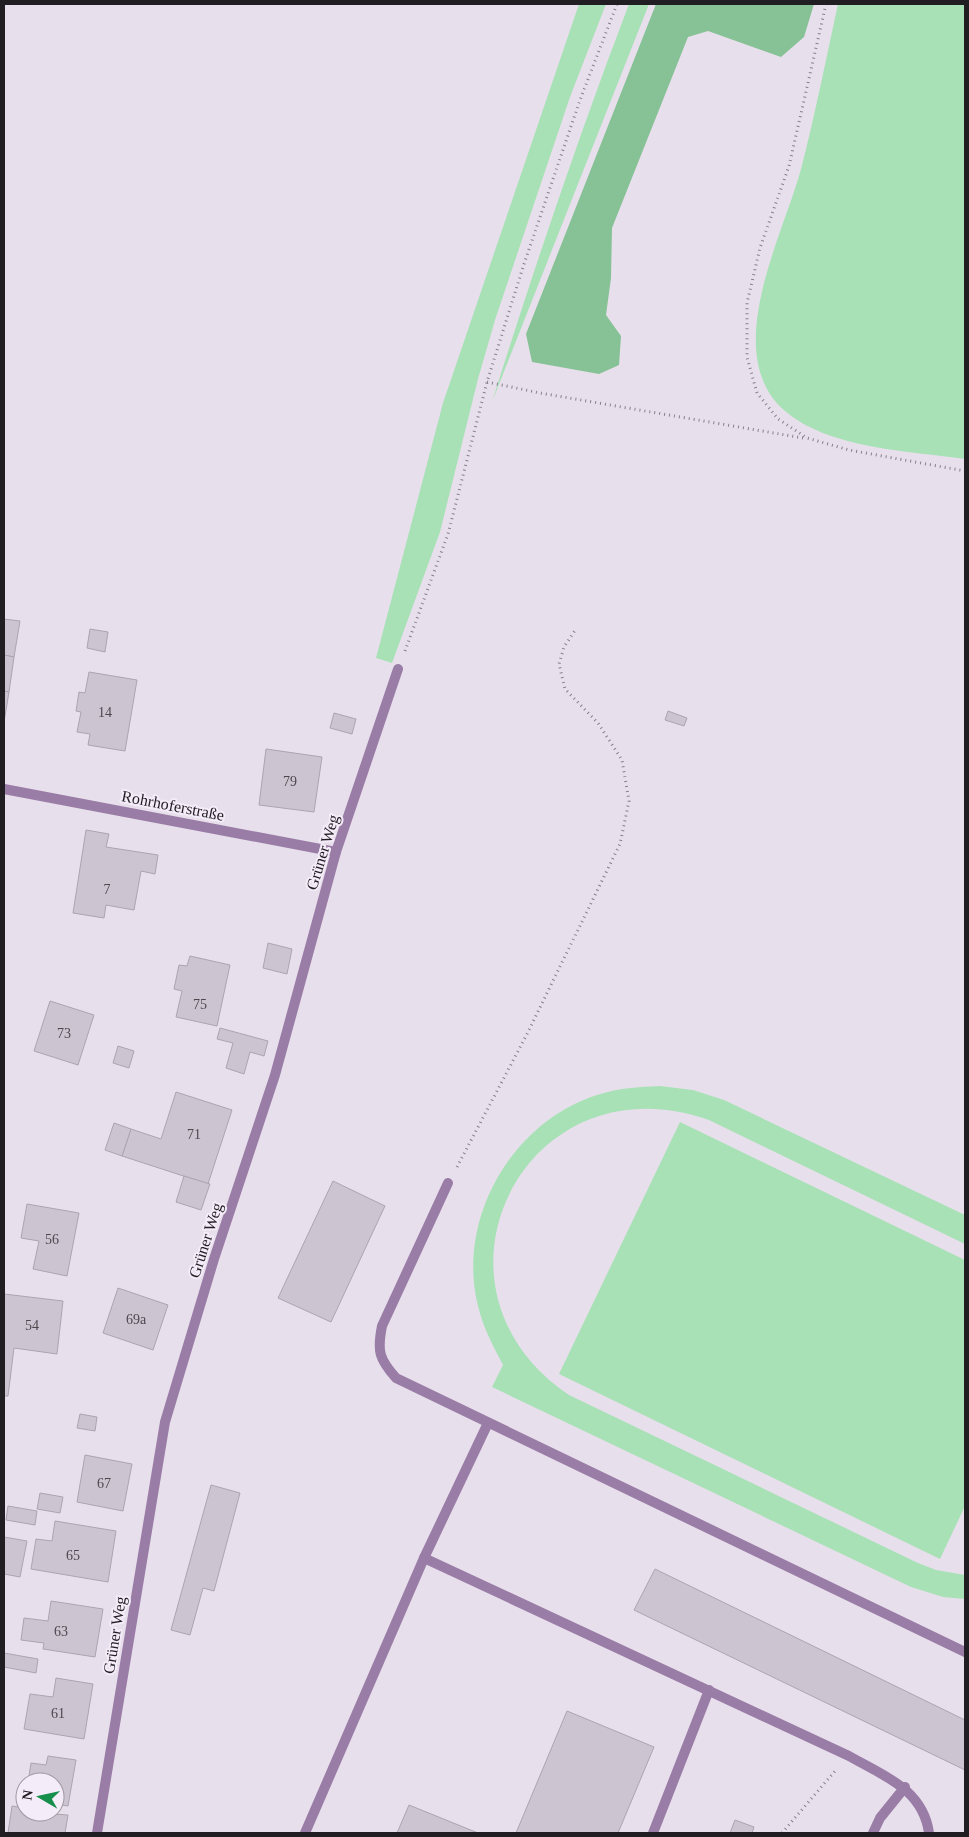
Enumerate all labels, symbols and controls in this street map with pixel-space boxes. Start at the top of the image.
house number: 14 [98,705,112,720]
house number: 79 [283,774,297,789]
street label: Rohrhoferstraße [120,787,226,824]
street label: Grüner Weg [303,812,343,892]
house number: 7 [104,882,111,897]
house number: 75 [193,997,207,1012]
house number: 73 [57,1026,71,1041]
house number: 71 [187,1127,201,1142]
street label: Grüner Weg [185,1200,227,1280]
house number: 56 [45,1232,59,1247]
house number: 69a [126,1312,147,1327]
house number: 54 [25,1318,39,1333]
house number: 67 [97,1476,111,1491]
house number: 65 [66,1548,80,1563]
street label: Grüner Weg [100,1595,130,1675]
house number: 63 [54,1624,68,1639]
house number: 61 [51,1706,65,1721]
north arrow [15,1772,65,1822]
text: N [19,1789,36,1801]

